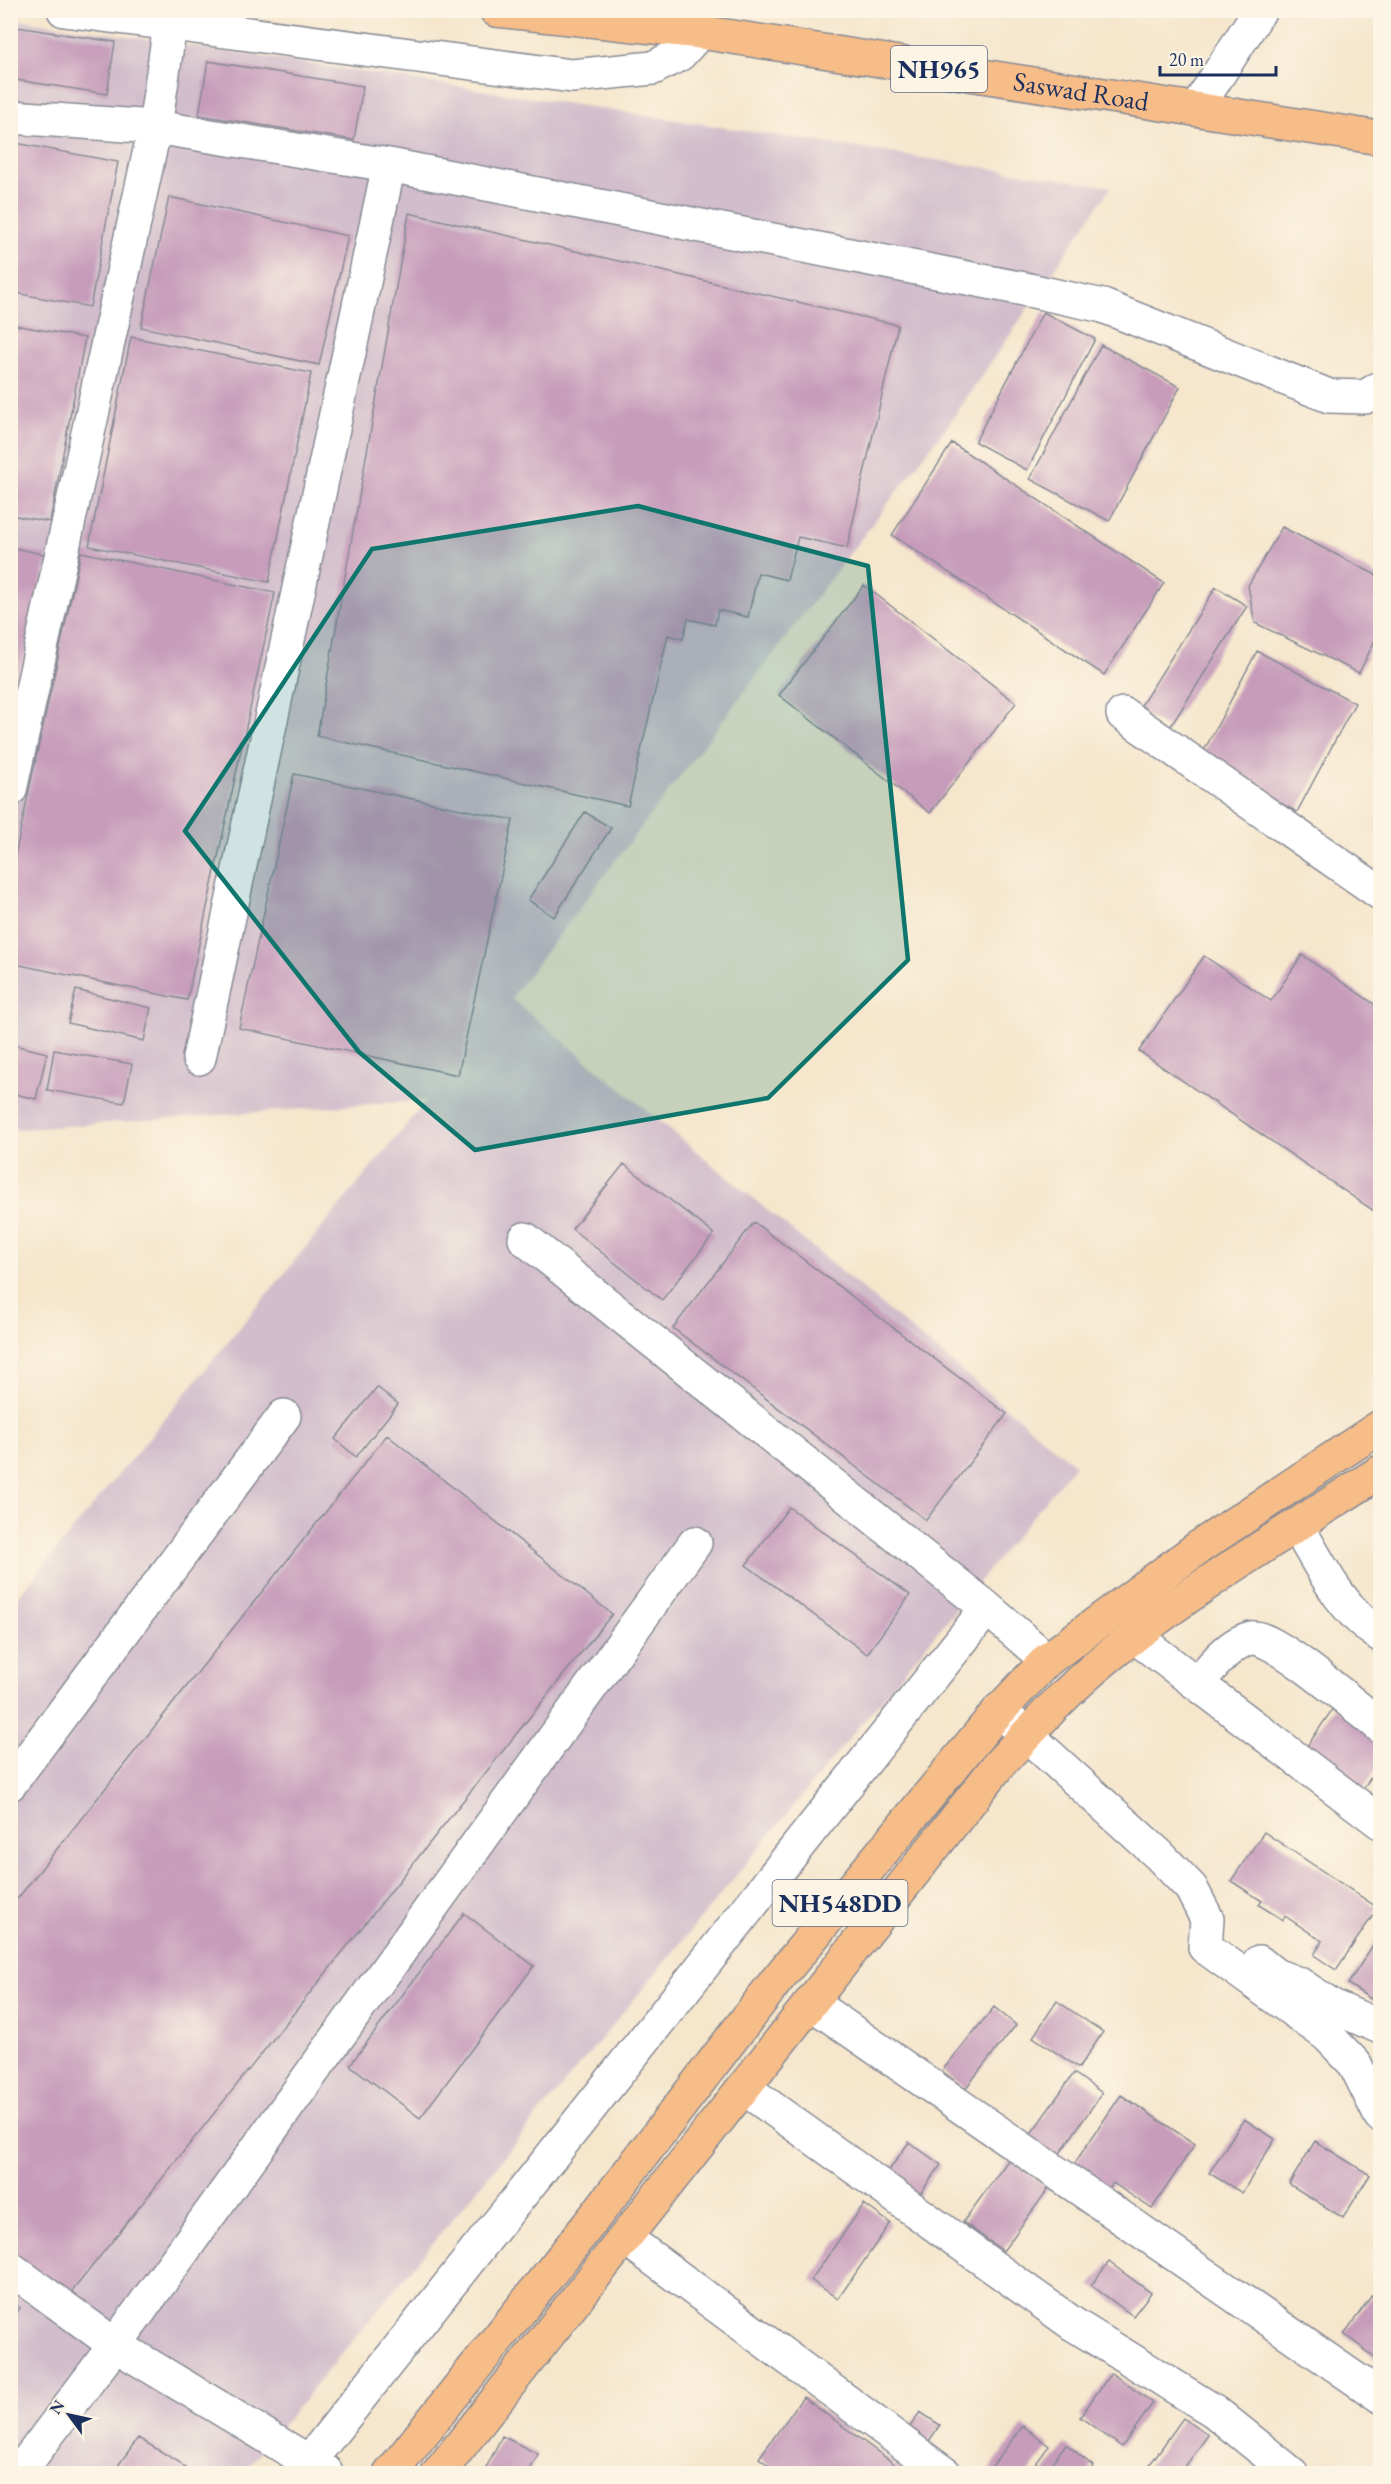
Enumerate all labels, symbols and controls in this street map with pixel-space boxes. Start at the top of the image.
scale bar [1160,39,1276,77]
road number: NH965 [891,46,987,92]
text: 20 m [1169,48,1204,71]
street label: Saswad Road [1011,63,1152,119]
road number: NH548DD [772,1880,908,1926]
north arrow [39,2385,99,2445]
text: N [45,2396,69,2418]

